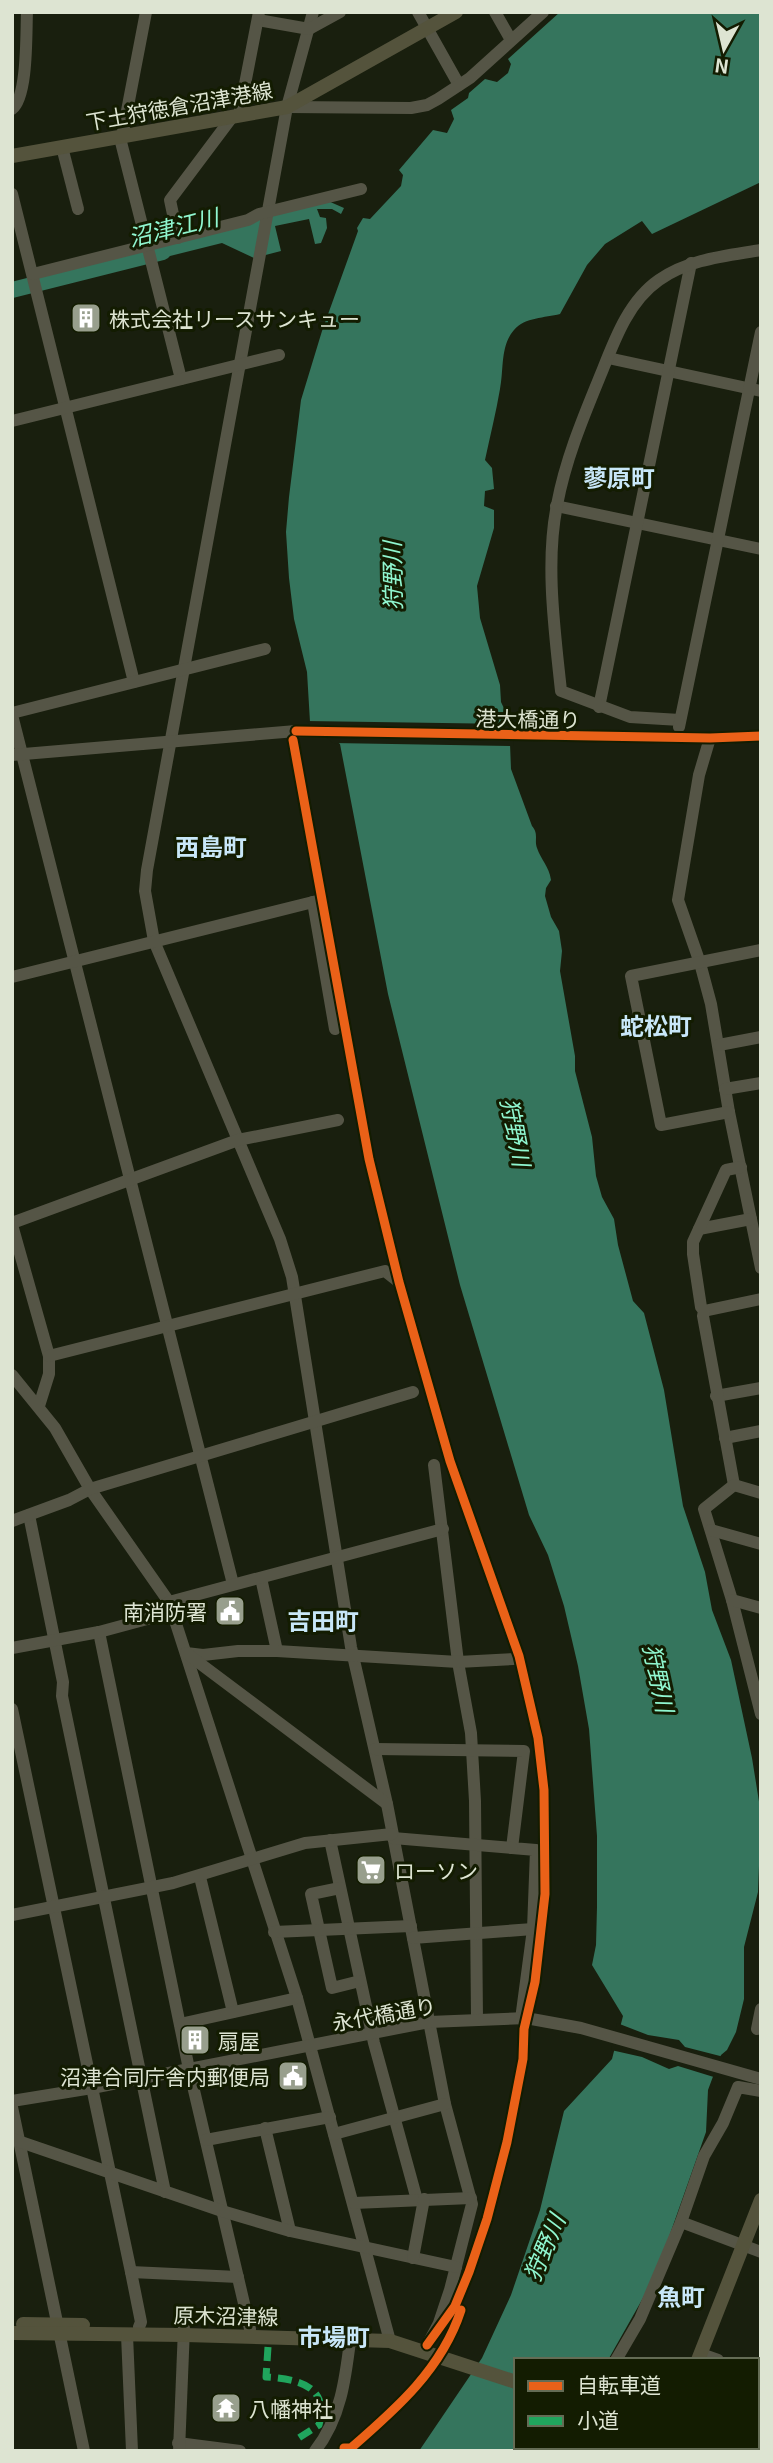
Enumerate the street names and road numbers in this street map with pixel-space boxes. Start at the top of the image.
street label: 下土狩徳倉沼津港線 [83,74,275,136]
street label: 港大橋通り [475,702,581,734]
street label: 永代橋通り [330,1989,438,2037]
street label: 原木沼津線 [173,2299,279,2331]

